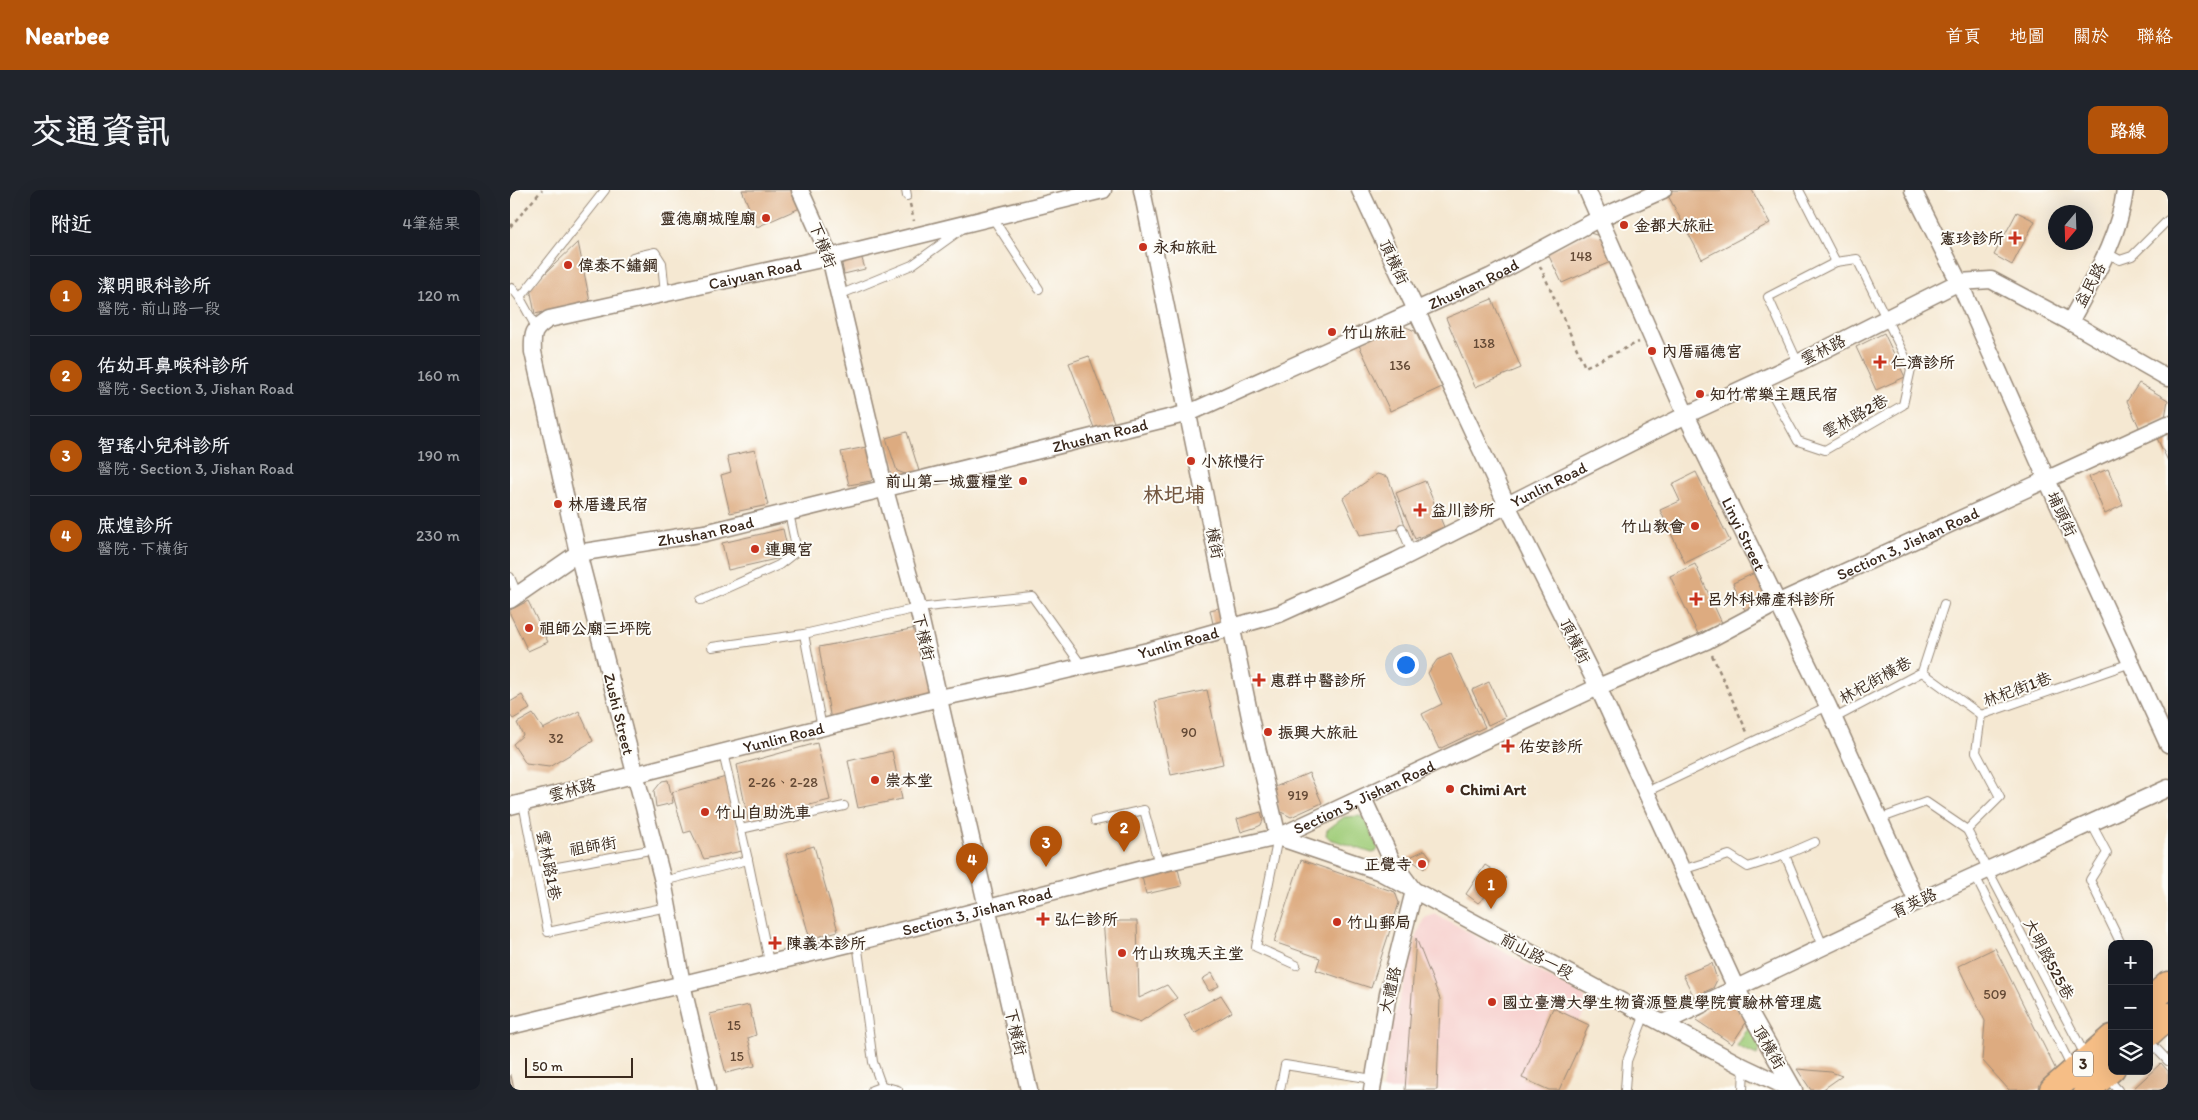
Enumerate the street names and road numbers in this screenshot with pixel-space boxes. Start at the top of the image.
street label: 下橫街 [806,219,840,271]
street label: 頂橫街 [1375,236,1413,288]
street label: Caiyuan Road [707,254,803,293]
street label: Zhushan Road [1425,254,1522,313]
street label: 益民路 [2070,259,2110,311]
street label: 雲林路 [1797,331,1849,369]
street label: 雲林路2巷 [1819,390,1891,442]
street label: Zhushan Road [1050,414,1150,456]
street label: Yunlin Road [1507,457,1590,511]
street label: 埔頭街 [2043,488,2081,540]
street label: Linyi Street [1718,494,1770,574]
street label: Section 3, Jishan Road [1834,502,1982,584]
street label: Zhushan Road [656,512,756,550]
street label: 橫街 [1203,525,1227,561]
street label: 下橫街 [909,611,939,663]
street label: 頂橫街 [1556,615,1594,667]
street label: Yunlin Road [1136,622,1221,663]
street label: 林杞街橫巷 [1835,652,1915,708]
street label: 林杞街1巷 [1980,668,2054,710]
street label: Zushi Street [600,671,638,757]
street label: Yunlin Road [741,718,826,756]
street label: Section 3, Jishan Road [1290,755,1438,838]
street label: 雲林路 [546,775,598,805]
street label: 雲林路1巷 [533,828,565,902]
street label: 祖師街 [568,832,618,860]
street label: Section 3, Jishan Road [900,882,1054,939]
street label: 育英路 [1888,884,1940,922]
street label: 大明路525巷 [2020,915,2078,1003]
street label: 前山路一段 [1497,929,1577,983]
street label: 大禮路 [1375,964,1405,1016]
street label: 下橫街 [1001,1006,1031,1058]
street label: 頂橫街 [1749,1021,1789,1073]
road number: 3 [2073,1052,2093,1076]

